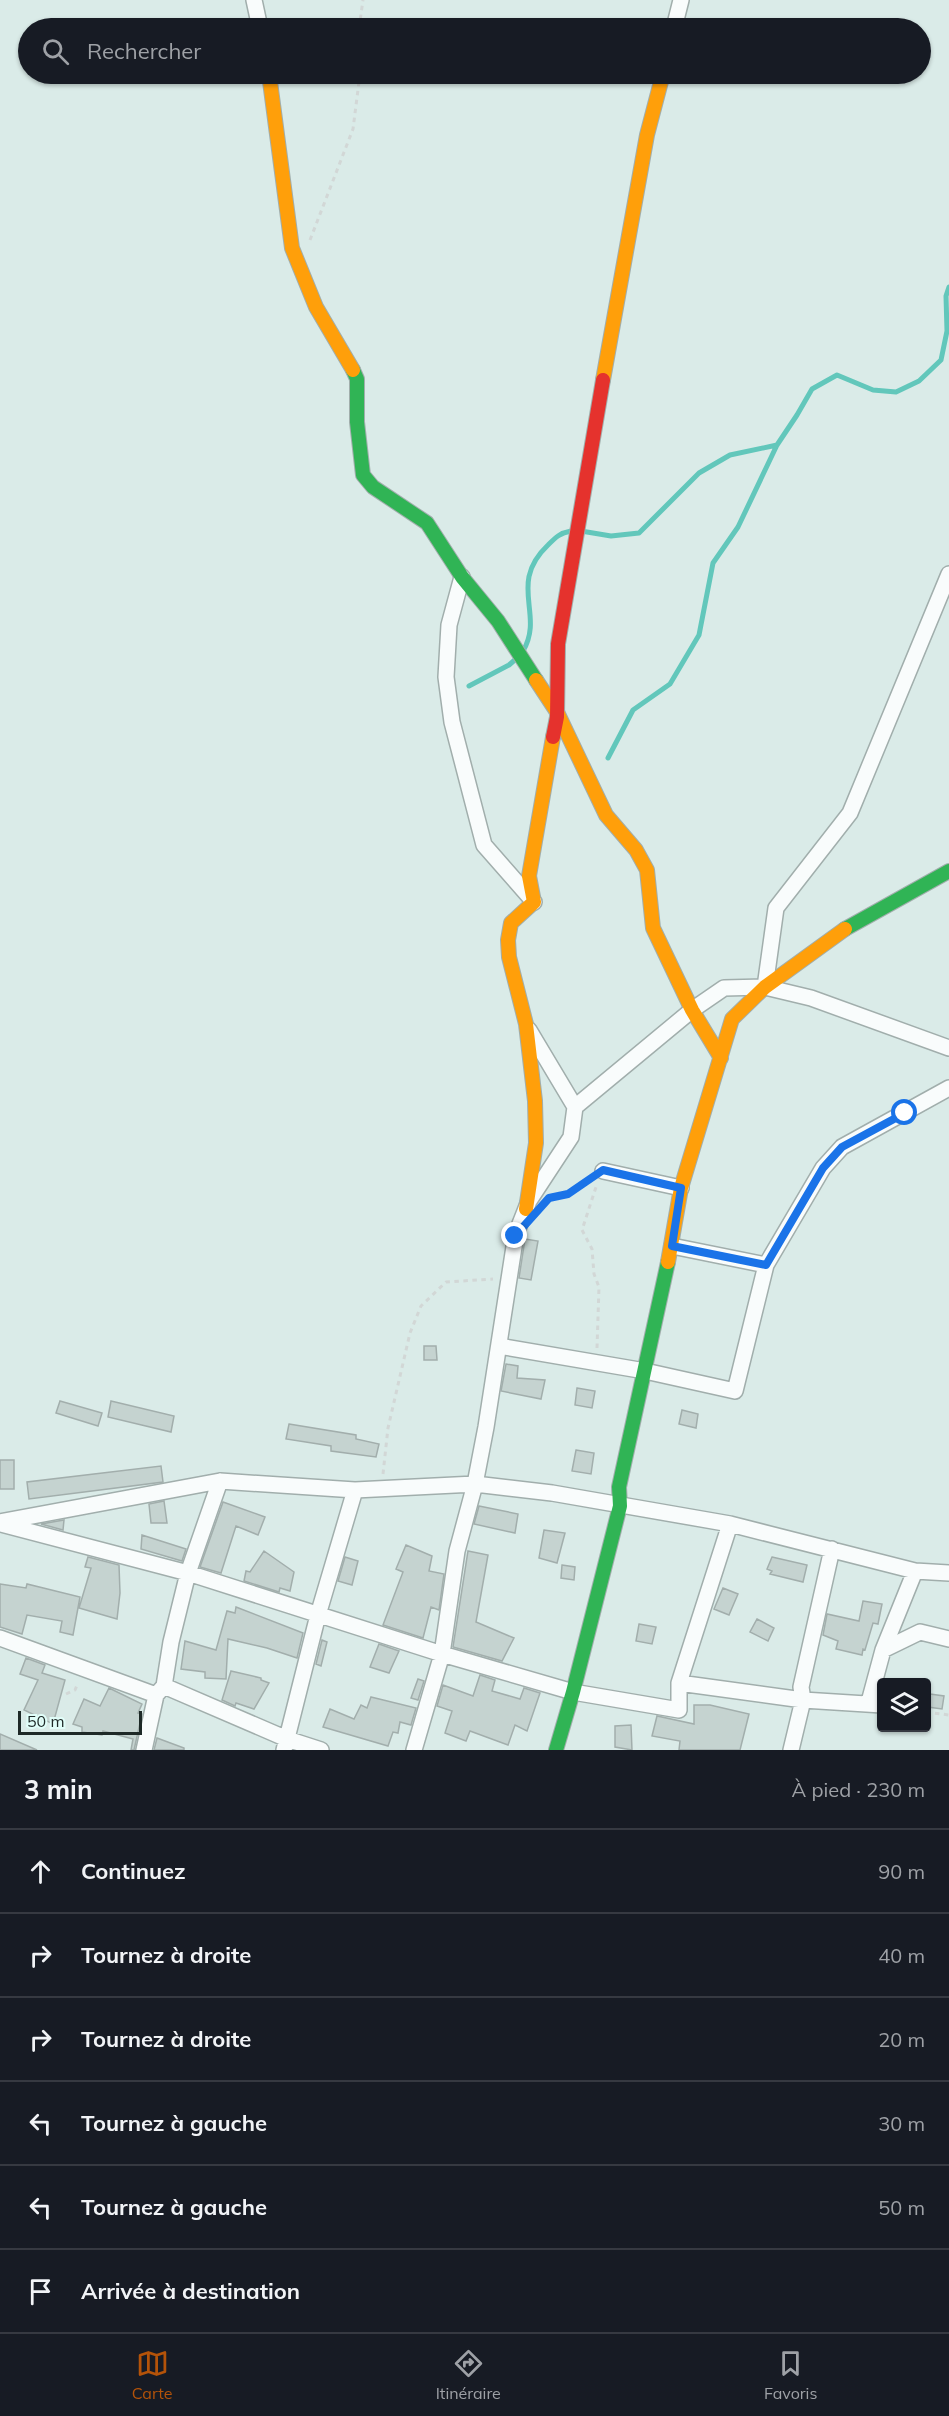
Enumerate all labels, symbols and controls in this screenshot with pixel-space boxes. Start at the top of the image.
search box [18,18,931,84]
icon: search [39,35,72,68]
text: Rechercher [87,37,201,65]
route start [891,1099,917,1125]
route end [501,1222,527,1248]
map controls [877,1678,931,1732]
button: layers [877,1678,931,1732]
scale bar [18,1708,142,1736]
text: 50 m [27,1711,64,1731]
text: 3 min [24,1773,93,1806]
text: À pied · 230 m [792,1777,925,1802]
icon: ahead [24,1855,57,1888]
text: Continuez [81,1857,186,1885]
text: 90 m [878,1859,925,1884]
icon: right [24,1939,57,1972]
text: Tournez à droite [81,1941,251,1969]
text: 40 m [878,1943,925,1968]
icon: right [24,2023,57,2056]
text: Tournez à droite [81,2025,251,2053]
text: 20 m [878,2027,925,2052]
icon: left [24,2107,57,2140]
text: Tournez à gauche [81,2109,267,2137]
text: 30 m [878,2111,925,2136]
icon: left [24,2191,57,2224]
text: Tournez à gauche [81,2193,267,2221]
text: 50 m [878,2195,925,2220]
icon: arrive [24,2275,57,2308]
text: Arrivée à destination [81,2277,300,2305]
tab: Carte [132,2347,172,2403]
tab: Itinéraire [436,2347,501,2403]
tab: Favoris [764,2347,817,2403]

